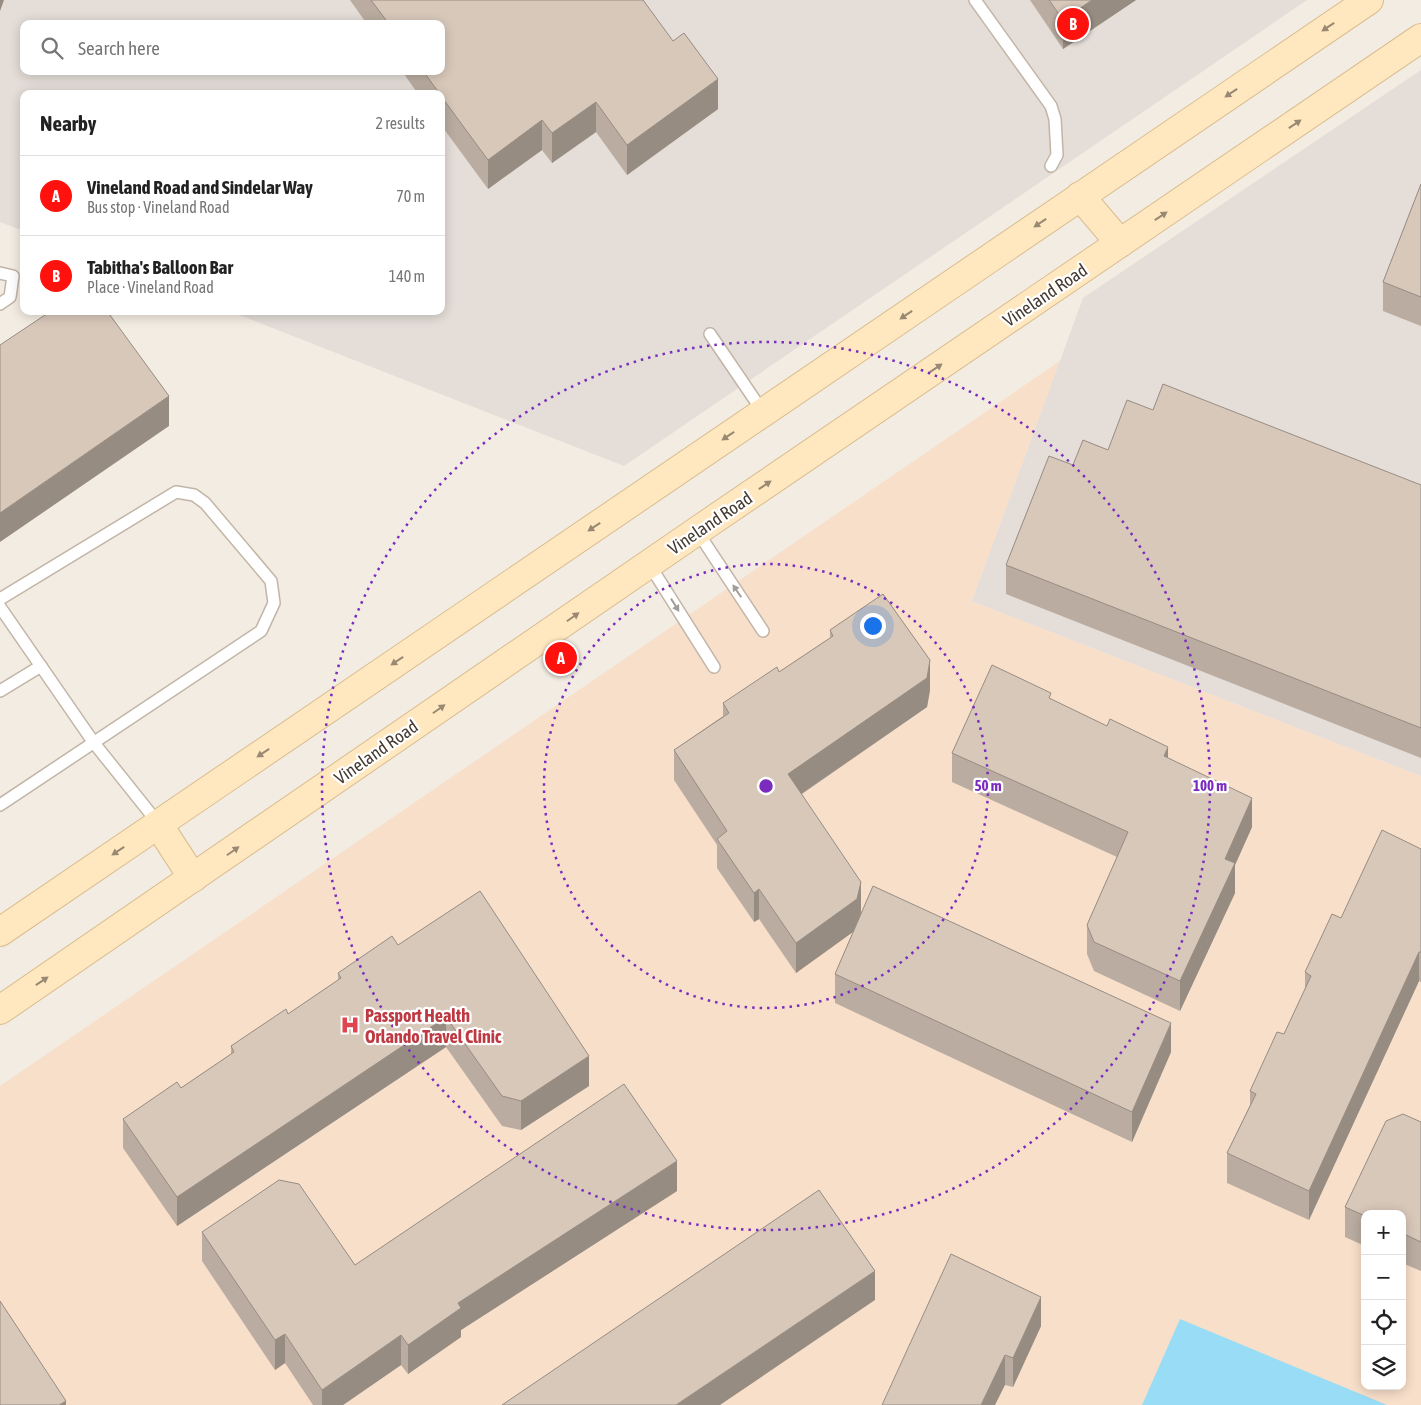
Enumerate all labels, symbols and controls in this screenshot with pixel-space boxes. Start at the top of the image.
pin: B [1057,5,1089,43]
search box [20,20,445,75]
one-way arrow [1321,22,1335,32]
icon: search [38,34,66,62]
text: Search here [78,37,160,59]
one-way arrow [1224,88,1238,98]
text: Nearby [40,111,96,135]
text: 2 results [375,114,425,132]
one-way arrow [1288,119,1302,129]
text: Vineland Road and Sindelar Way [87,176,313,198]
text: A [52,187,60,205]
text: 70 m [396,187,425,205]
text: Bus stop · Vineland Road [87,198,229,216]
one-way arrow [1154,211,1167,221]
one-way arrow [1033,218,1047,228]
text: Tabitha's Balloon Bar [87,256,233,278]
street label: Vineland Road [999,259,1091,331]
text: B [52,267,60,285]
text: 140 m [389,267,425,285]
text: Place · Vineland Road [87,278,214,296]
one-way arrow [899,310,913,320]
one-way arrow [930,364,943,373]
one-way arrow [721,431,735,441]
one-way arrow [758,480,772,490]
street label: Vineland Road [664,487,756,559]
one-way arrow [587,523,601,532]
one-way arrow [732,584,741,597]
one-way arrow [671,599,680,612]
one-way arrow [566,612,580,621]
your location [860,613,886,639]
pin: A [545,639,577,677]
one-way arrow [390,656,404,666]
one-way arrow [432,704,446,714]
street label: Vineland Road [330,716,422,788]
one-way arrow [256,748,270,758]
centre of rings [757,777,775,795]
text: 50 m [975,777,1002,794]
text: 100 m [1193,777,1227,794]
one-way arrow [111,846,125,856]
one-way arrow [227,846,240,855]
one-way arrow [35,976,49,986]
place label: Passport Health Orlando Travel Clinic [365,1005,502,1047]
hospital icon: Passport Health Orlando Travel Clinic [339,1014,361,1036]
map controls [1361,1210,1406,1390]
button: + [1361,1210,1406,1255]
button: − [1361,1255,1406,1300]
button: locate [1361,1300,1406,1345]
button: layers [1361,1345,1406,1390]

